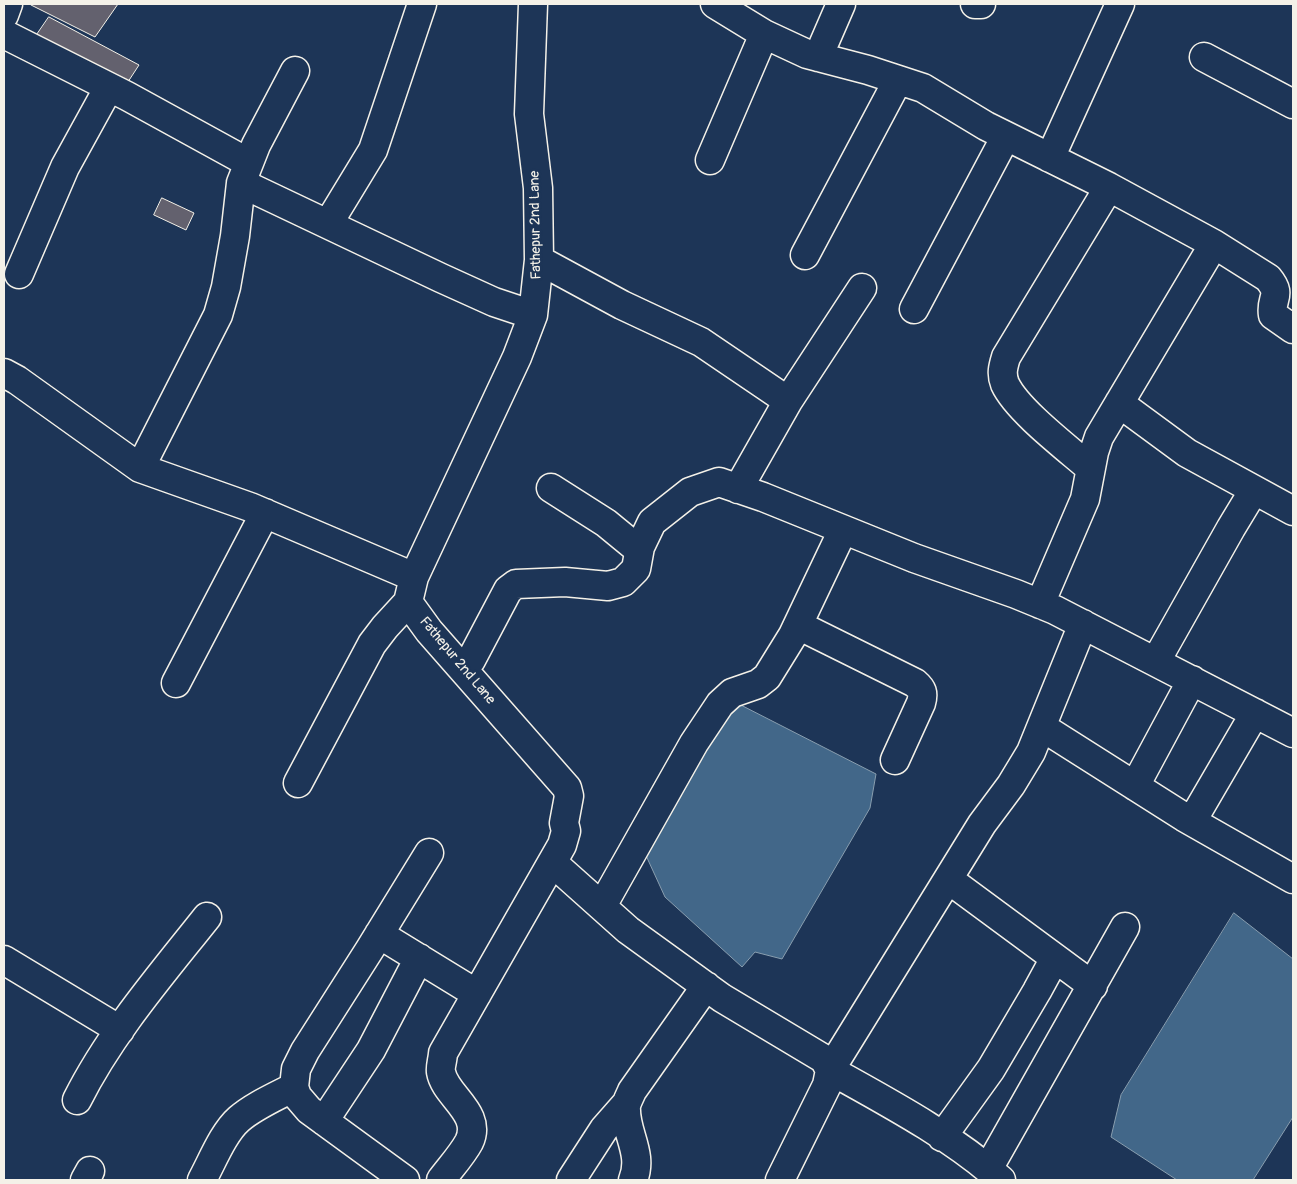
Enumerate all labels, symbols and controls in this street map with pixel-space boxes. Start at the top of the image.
street label: Fathepur 2nd Lane [527,170,545,280]
street label: Fathepur 2nd Lane [416,614,498,708]

